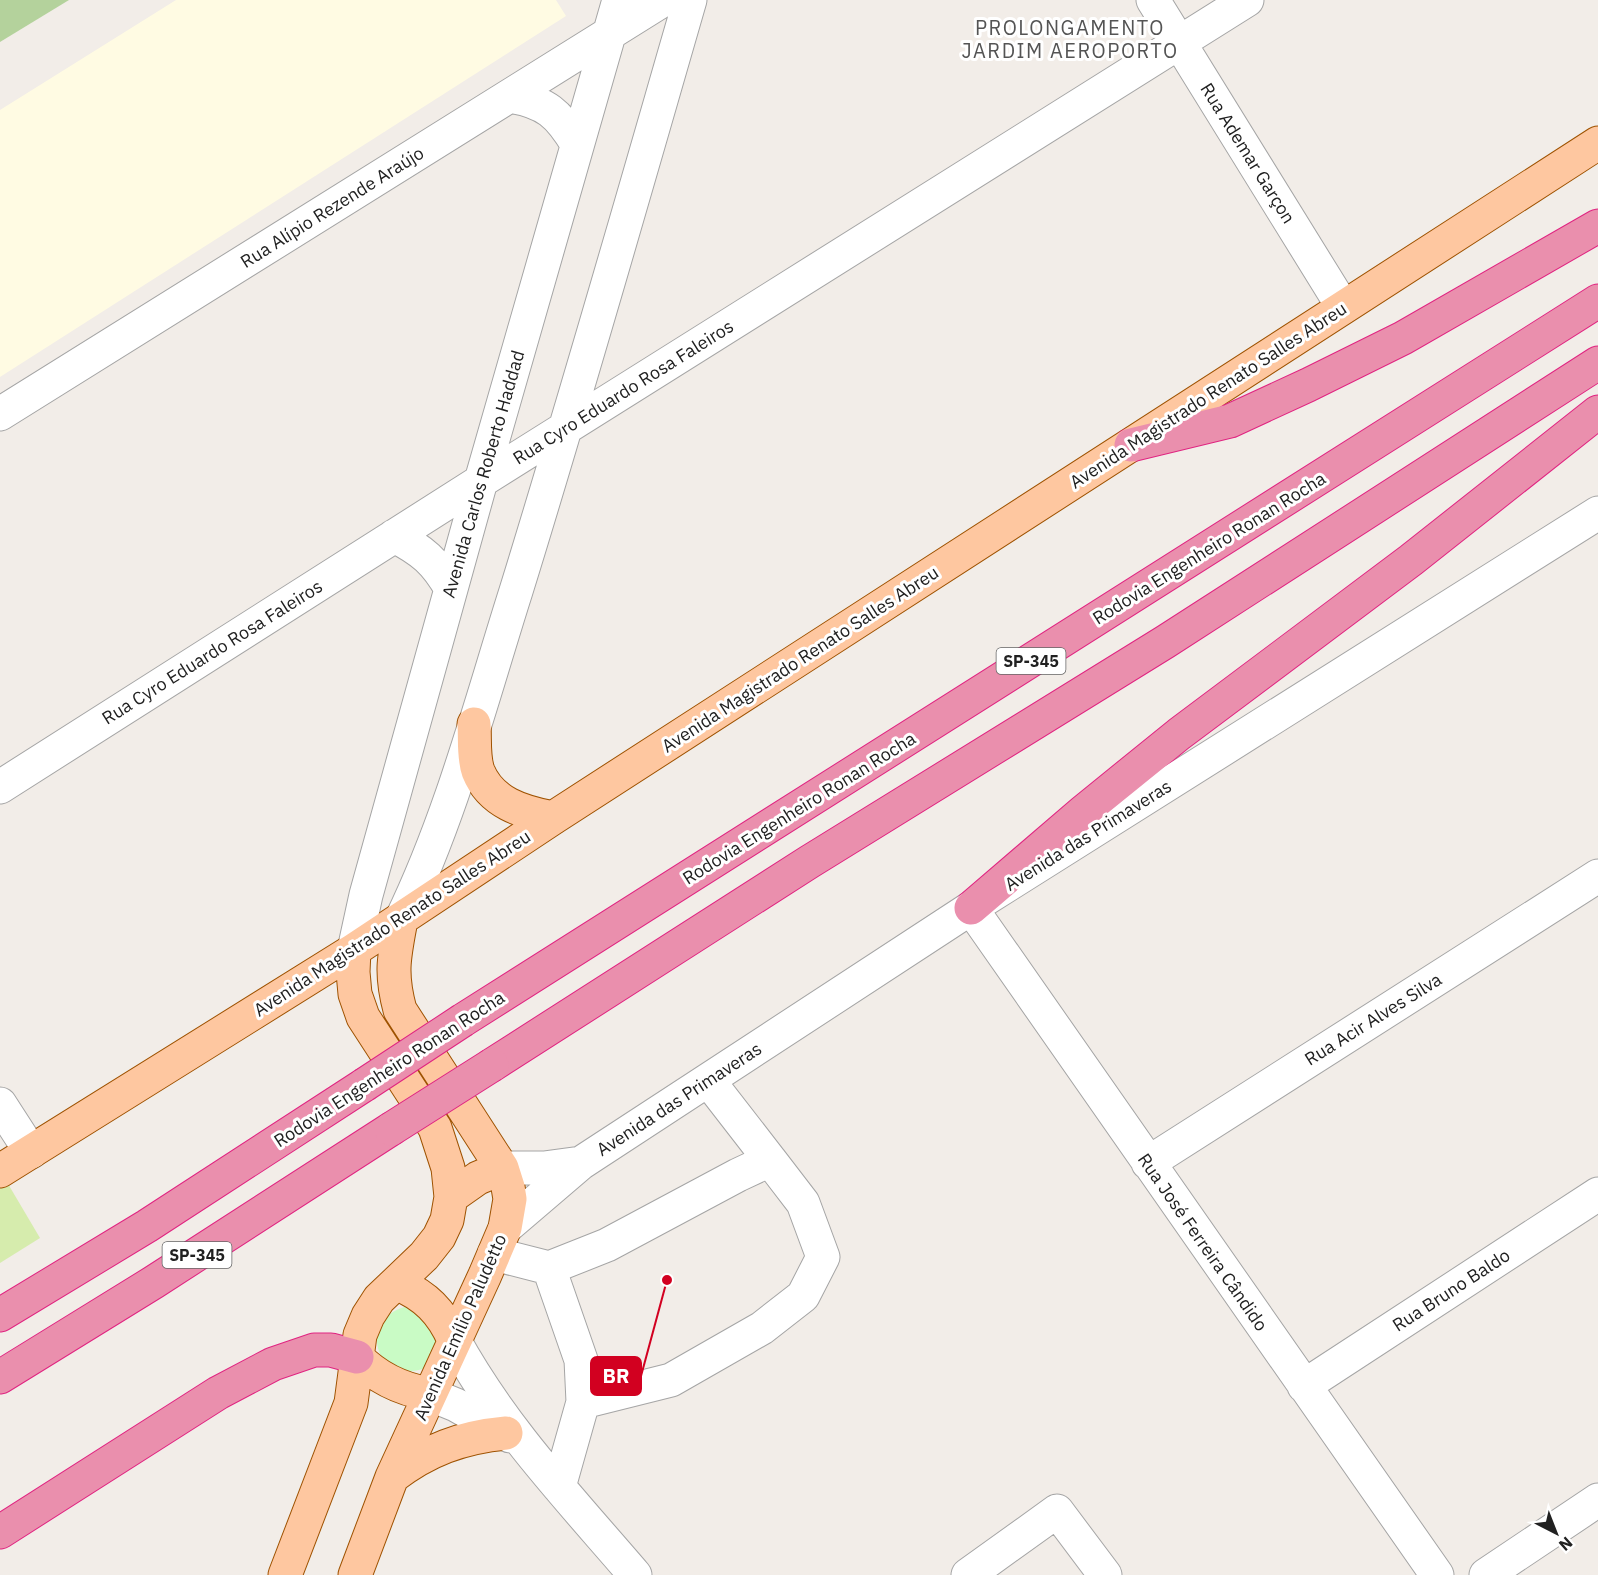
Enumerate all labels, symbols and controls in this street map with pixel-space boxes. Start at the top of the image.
district label: PROLONGAMENTO JARDIM AEROPORTO [961,14,1179,64]
street label: Rua Ademar Garçon [1195,78,1301,228]
street label: Rua Alípio Rezende Araújo [236,141,428,273]
street label: Avenida Magistrado Renato Salles Abreu [1065,297,1351,493]
street label: Rua Cyro Eduardo Rosa Faleiros [508,314,738,470]
street label: Avenida Carlos Roberto Haddad [437,348,529,600]
street label: Rodovia Engenheiro Ronan Rocha [1088,466,1330,629]
street label: Avenida Magistrado Renato Salles Abreu [657,561,943,757]
street label: Rua Cyro Eduardo Rosa Faleiros [97,574,327,730]
road number: SP-345 [996,648,1066,674]
street label: Rodovia Engenheiro Ronan Rocha [678,726,920,889]
street label: Avenida das Primaveras [1000,774,1176,896]
street label: Avenida Magistrado Renato Salles Abreu [249,825,535,1021]
street label: Rua Acir Alves Silva [1300,967,1446,1070]
street label: Rodovia Engenheiro Ronan Rocha [269,985,509,1152]
street label: Avenida das Primaveras [592,1037,766,1161]
street label: Rua José Ferreira Cândido [1133,1149,1273,1335]
street label: Avenida Emílio Paludetto [409,1230,511,1424]
road number: SP-345 [162,1242,232,1268]
street label: Rua Bruno Baldo [1388,1243,1514,1337]
callout: BR [591,1357,641,1395]
text: BR [603,1362,629,1389]
north arrow [1526,1503,1586,1563]
text: N [1555,1533,1577,1555]

